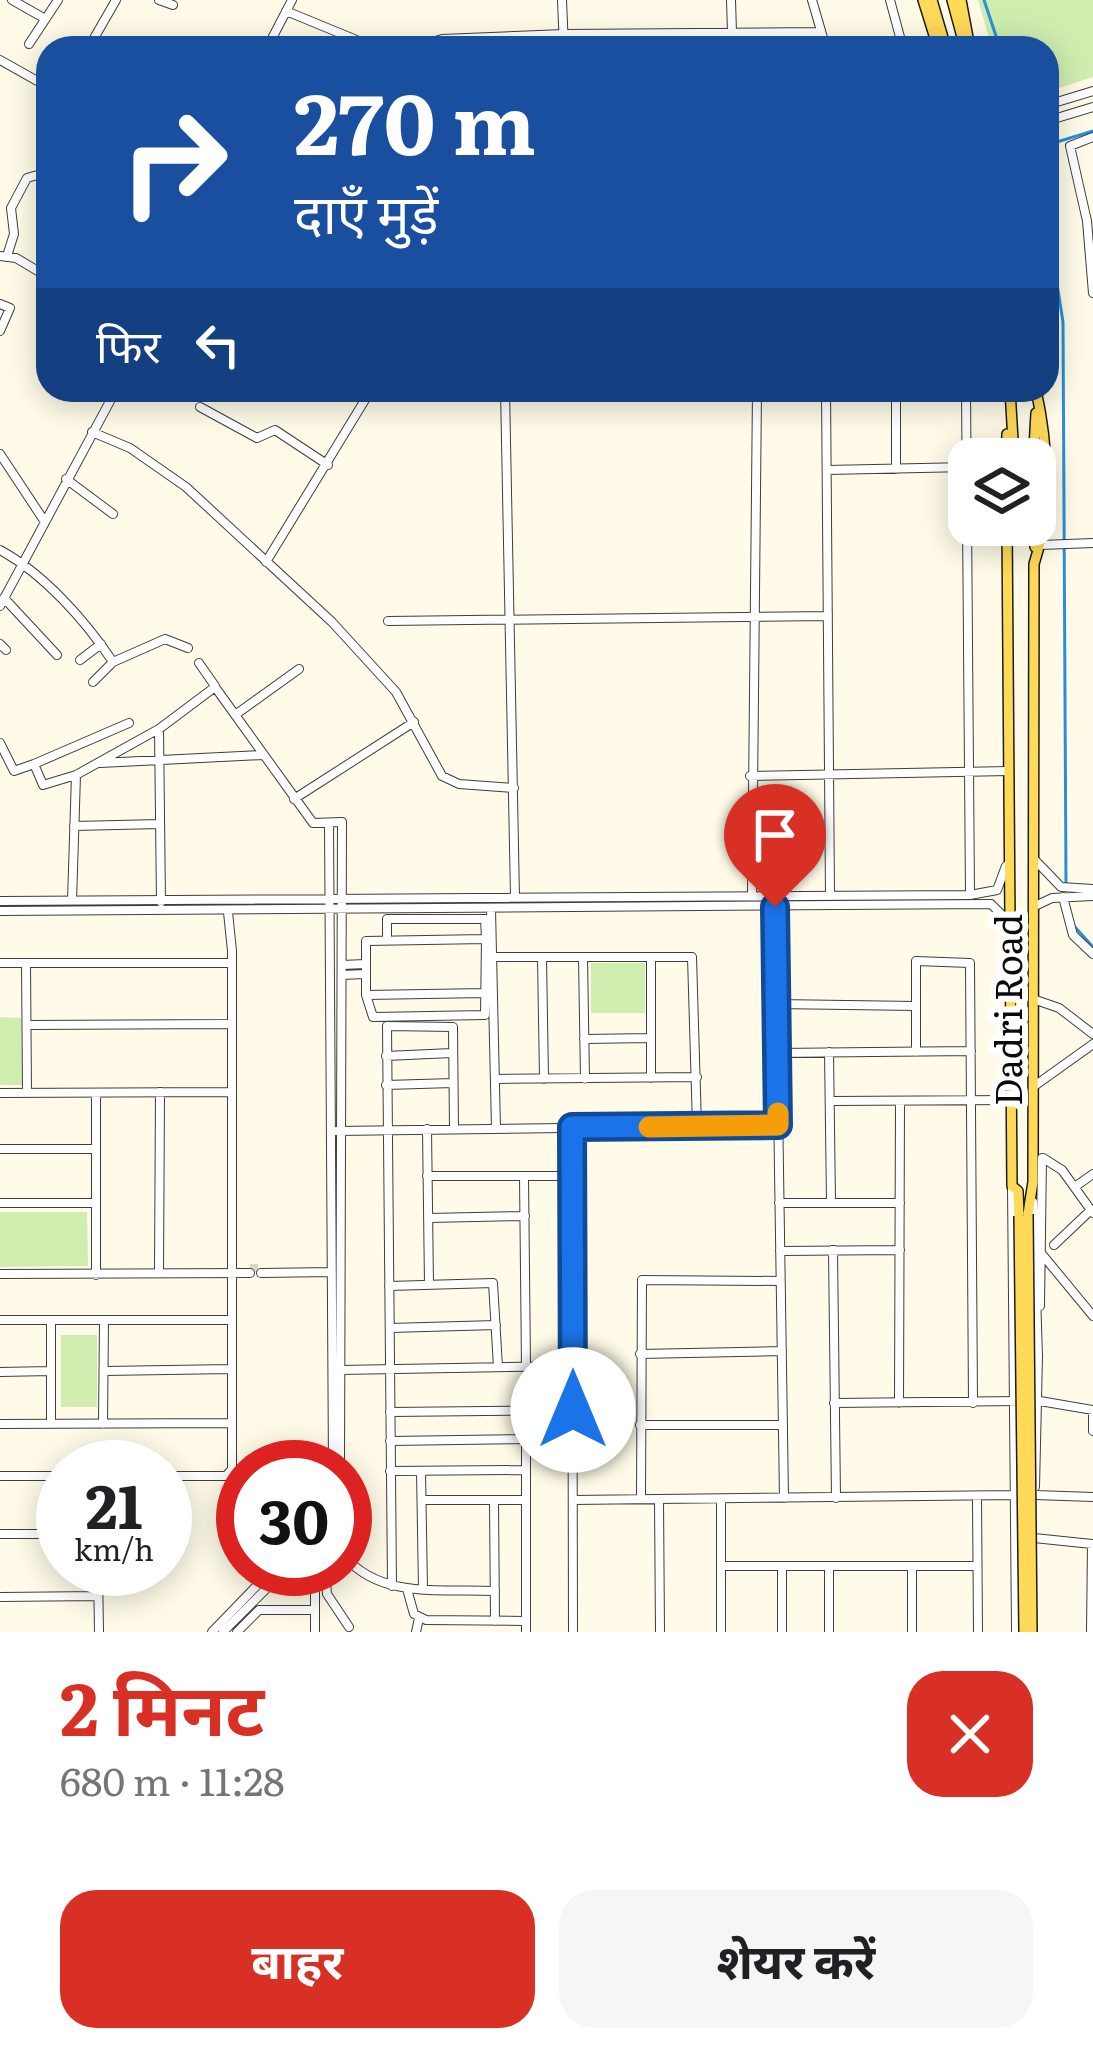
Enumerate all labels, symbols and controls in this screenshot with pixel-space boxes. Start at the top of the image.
text: 270 m [294,56,536,181]
icon: right [96,84,252,240]
text: दाएँ मुड़ें [294,170,439,251]
text: फिर [96,310,161,377]
icon: left [185,312,251,378]
map controls [948,438,1056,546]
button: layers [948,438,1056,546]
pin [724,784,826,907]
icon: arrive [742,802,808,868]
street label: Dadri Road [980,914,1033,1106]
position arrow [510,1347,636,1473]
speed limit sign: 30 [216,1440,372,1596]
text: 21 [85,1458,143,1547]
text: km/h [74,1526,154,1570]
text: 2 मिनट [60,1651,264,1758]
button: close [907,1671,1033,1797]
text: 680 m · 11:28 [60,1750,285,1808]
button: बाहर [60,1890,535,2028]
button: शेयर करें [559,1890,1033,2028]

